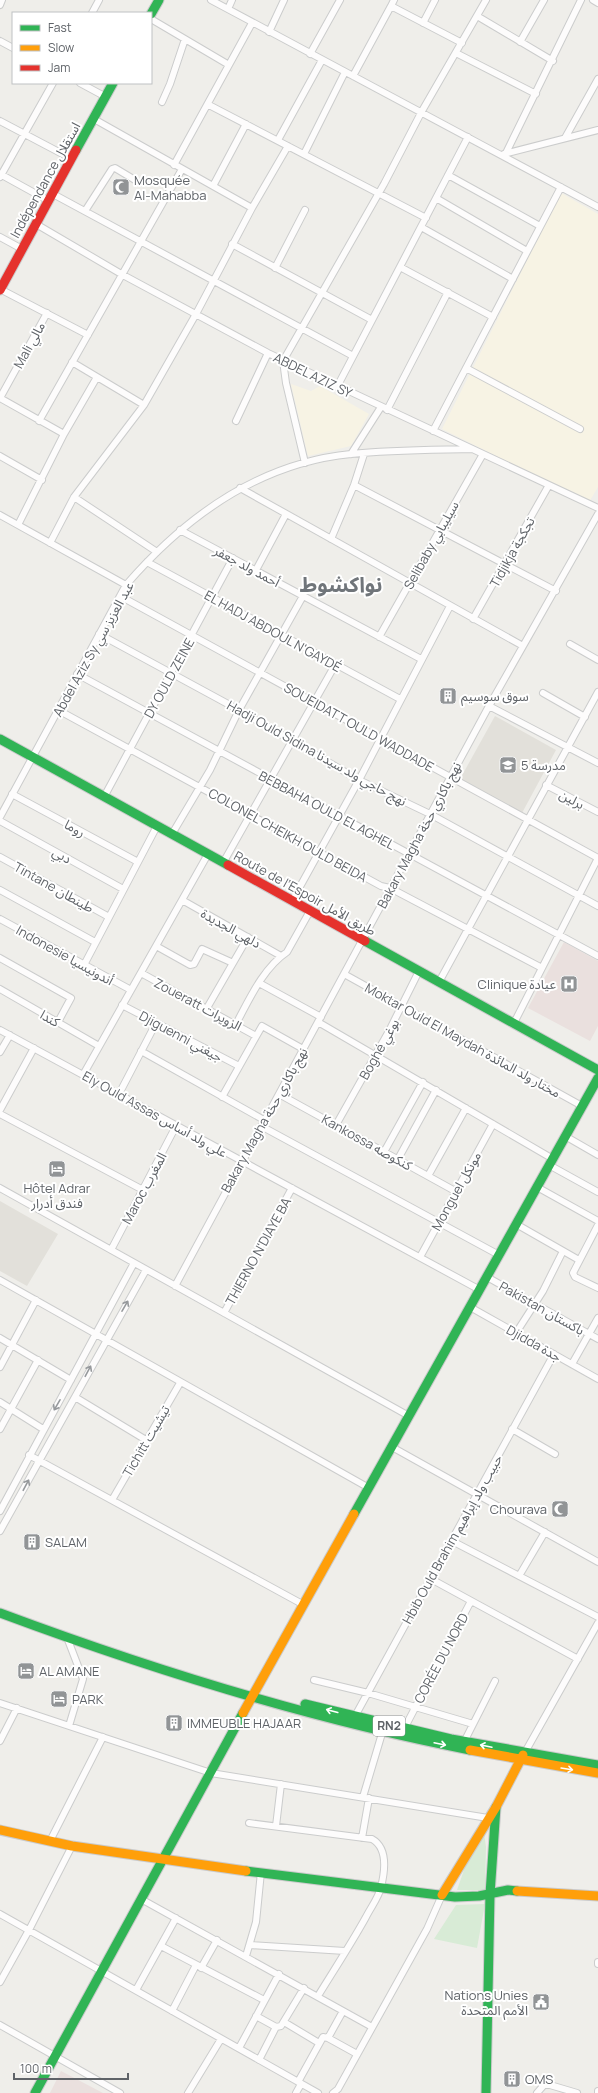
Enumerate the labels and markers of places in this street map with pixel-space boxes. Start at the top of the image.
place label: Mosquée Al-Mahabba [134,171,206,204]
mosque icon: Mosquée Al-Mahabba [111,177,131,197]
building icon: سوق سوسيم [438,686,458,706]
place label: سوق سوسيم [461,687,529,707]
school or university icon: مدرسة 5 [498,755,518,775]
place label: مدرسة 5 [521,756,566,774]
hospital icon: Clinique عيادة [559,974,579,994]
place label: Clinique عيادة [478,975,556,993]
hotel icon: Hôtel Adrar فندق أدرار [47,1159,67,1179]
place label: Hôtel Adrar فندق أدرار [23,1179,91,1212]
mosque icon: Chourava [550,1499,570,1519]
place label: Chourava [490,1500,547,1518]
building icon: SALAM [22,1532,42,1552]
place label: SALAM [45,1533,87,1551]
hotel icon: AL AMANE [16,1661,36,1681]
place label: AL AMANE [39,1662,100,1680]
hotel icon: PARK [49,1689,69,1709]
place label: PARK [72,1690,104,1708]
building icon: IMMEUBLE HAJAAR [164,1713,184,1733]
place label: IMMEUBLE HAJAAR [187,1714,301,1732]
place label: Nations Unies الأمم المتحدة [444,1986,528,2021]
public building icon: Nations Unies الأمم المتحدة [531,1992,551,2012]
building icon: OMS [502,2069,522,2089]
place label: OMS [525,2070,553,2088]

